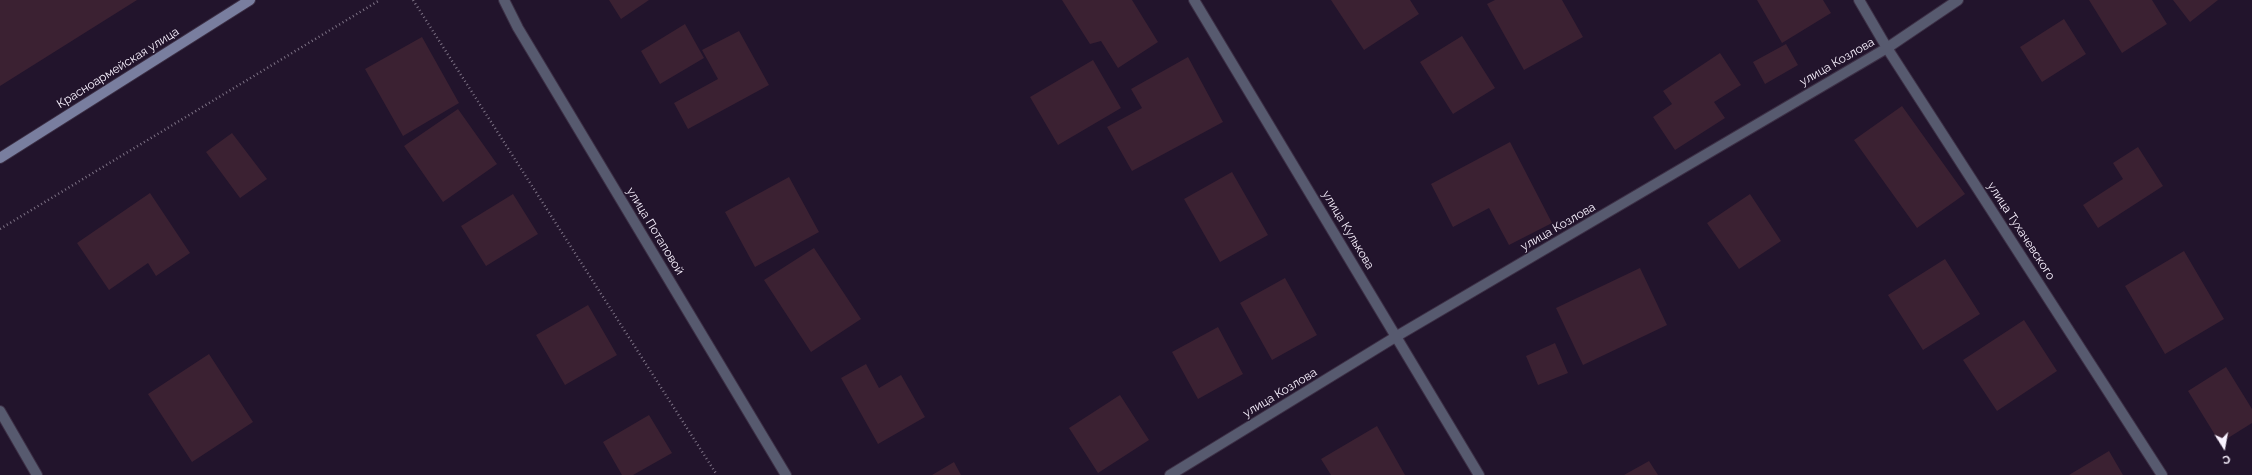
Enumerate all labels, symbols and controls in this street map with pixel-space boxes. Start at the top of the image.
street label: Красноармейская улица [54,24,182,112]
street label: улица Козлова [1797,35,1877,89]
street label: улица Тухачевского [1984,179,2058,283]
street label: улица Потаповой [623,185,687,277]
street label: улица Кулькова [1319,188,1377,272]
street label: улица Козлова [1518,200,1598,254]
street label: улица Козлова [1240,365,1320,421]
north arrow [2204,427,2244,467]
text: С [2221,452,2231,466]

